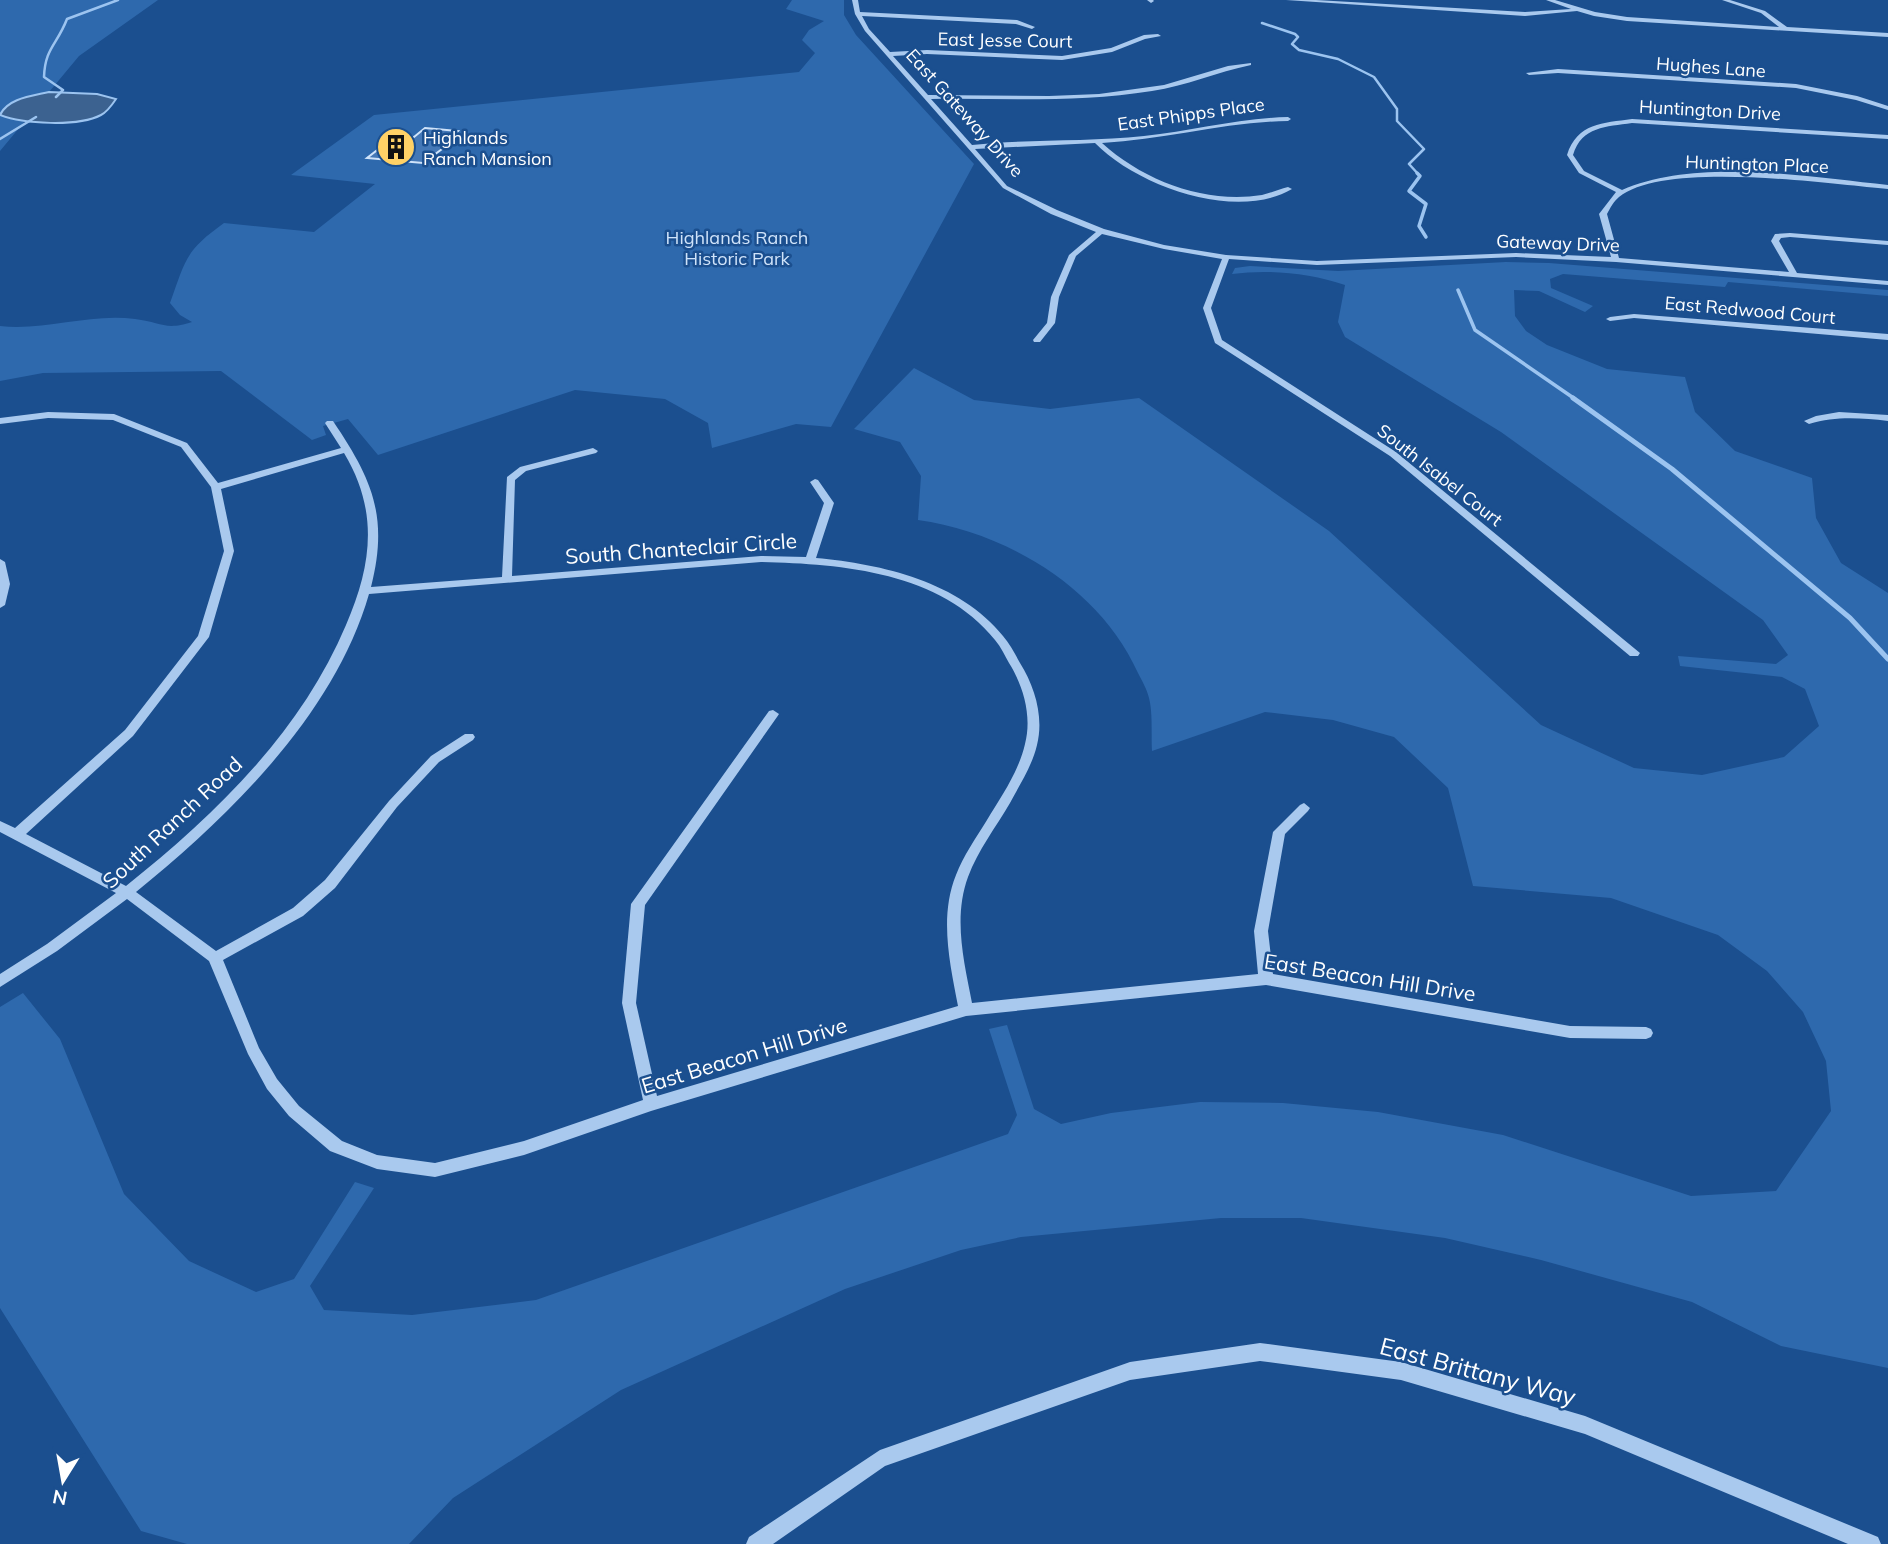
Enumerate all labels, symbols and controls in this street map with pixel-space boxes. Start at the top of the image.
street label: East Jesse Court [937,27,1073,53]
street label: East Gateway Drive [901,44,1029,182]
street label: Hughes Lane [1655,52,1767,82]
street label: East Phipps Place [1116,92,1266,136]
street label: Huntington Drive [1639,95,1781,125]
building icon: Highlands Ranch Mansion [375,126,417,168]
place label: Highlands Ranch Mansion [423,126,552,170]
street label: Huntington Place [1685,150,1829,178]
park label: Highlands Ranch Historic Park [666,226,808,270]
street label: Gateway Drive [1496,229,1620,257]
street label: East Redwood Court [1664,291,1836,329]
street label: South Isabel Court [1373,419,1507,531]
street label: South Chanteclair Circle [564,527,798,569]
street label: South Ranch Road [97,751,247,893]
street label: East Beacon Hill Drive [1263,947,1477,1007]
street label: East Beacon Hill Drive [638,1011,850,1099]
street label: East Brittany Way [1377,1330,1580,1412]
north arrow [28,1446,98,1516]
text: N [50,1485,69,1511]

